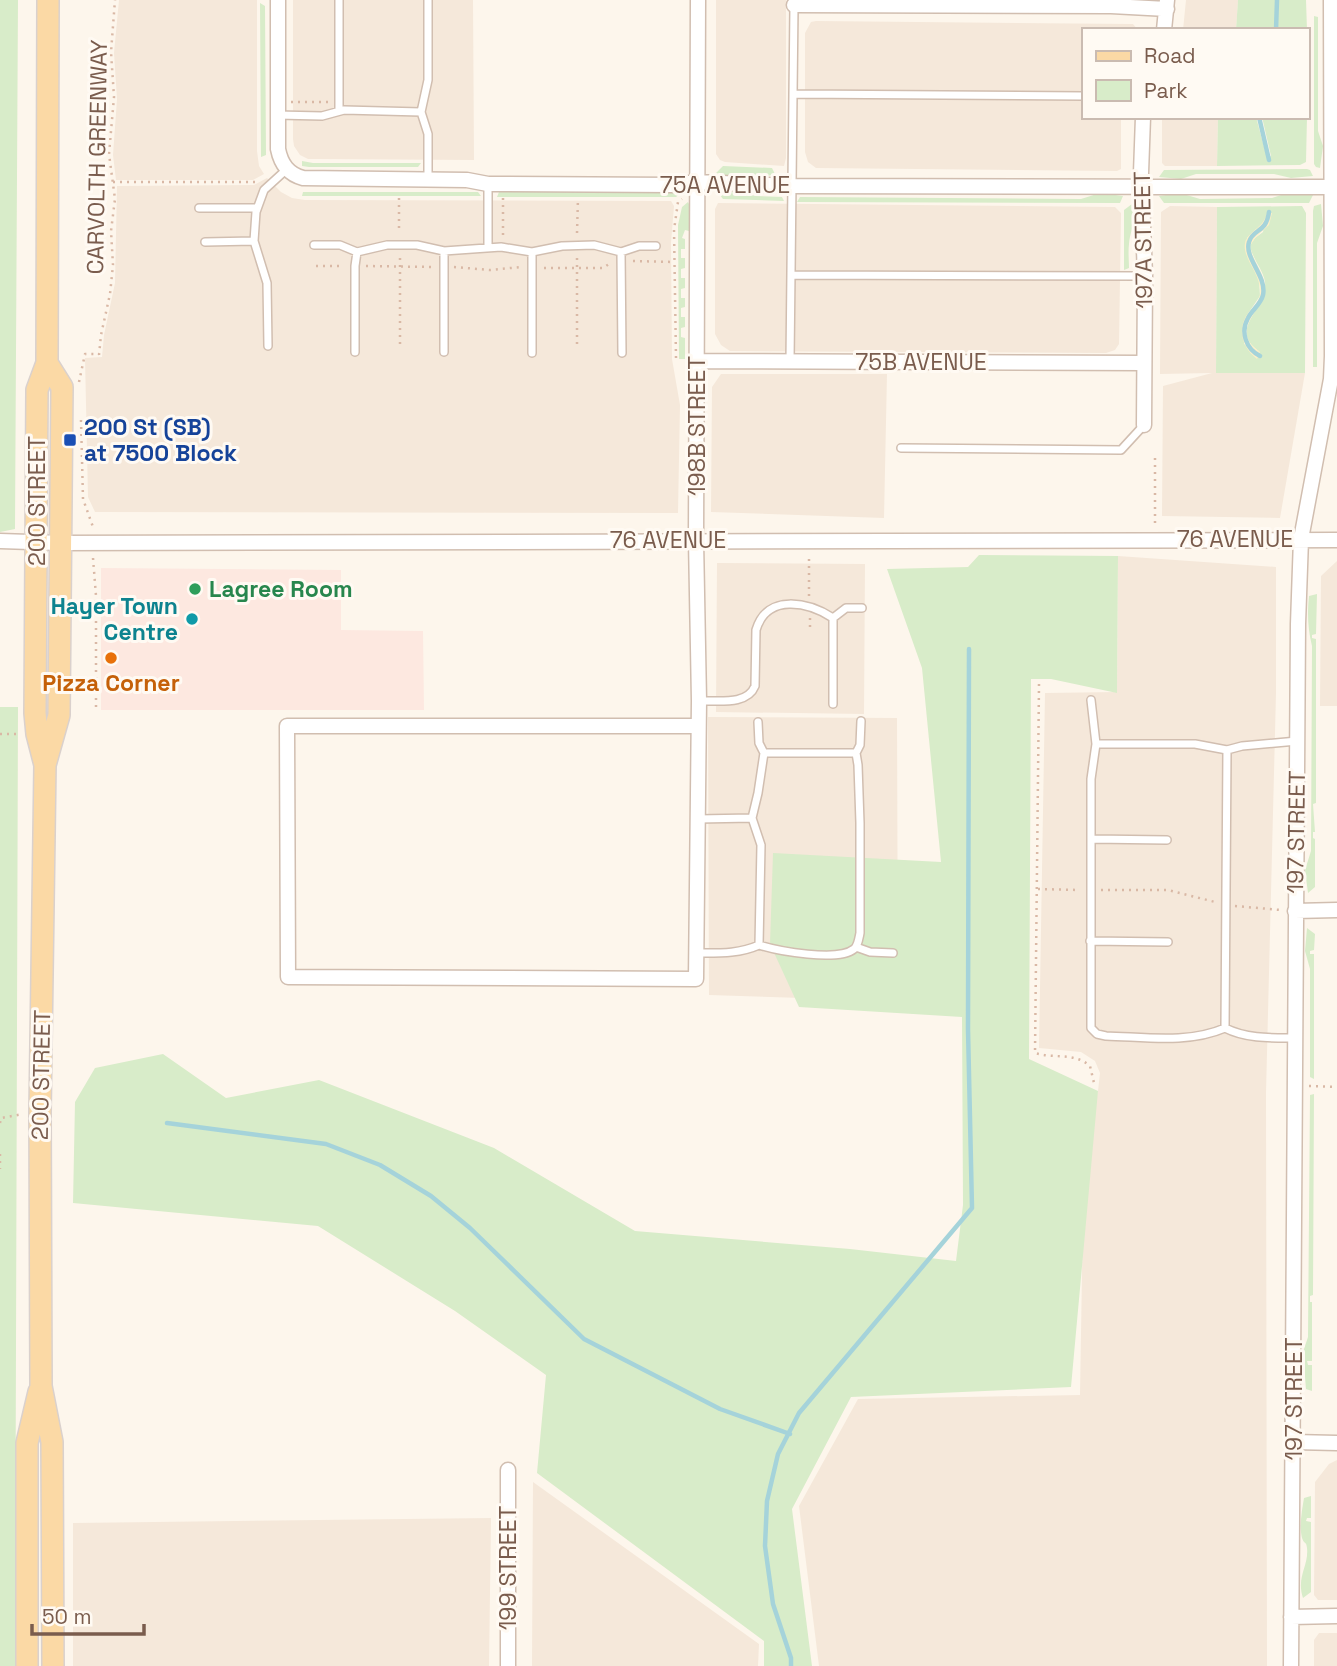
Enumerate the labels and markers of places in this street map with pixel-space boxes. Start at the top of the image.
place label: 200 St (SB) at 7500 Block [84,412,237,468]
marker: 200 St (SB) at 7500 Block [62,432,78,448]
place label: Lagree Room [209,574,353,604]
marker: Lagree Room [187,581,203,597]
place label: Hayer Town Centre [51,591,178,647]
marker: Hayer Town Centre [184,611,200,627]
marker: Pizza Corner [103,650,119,666]
place label: Pizza Corner [42,668,180,698]

